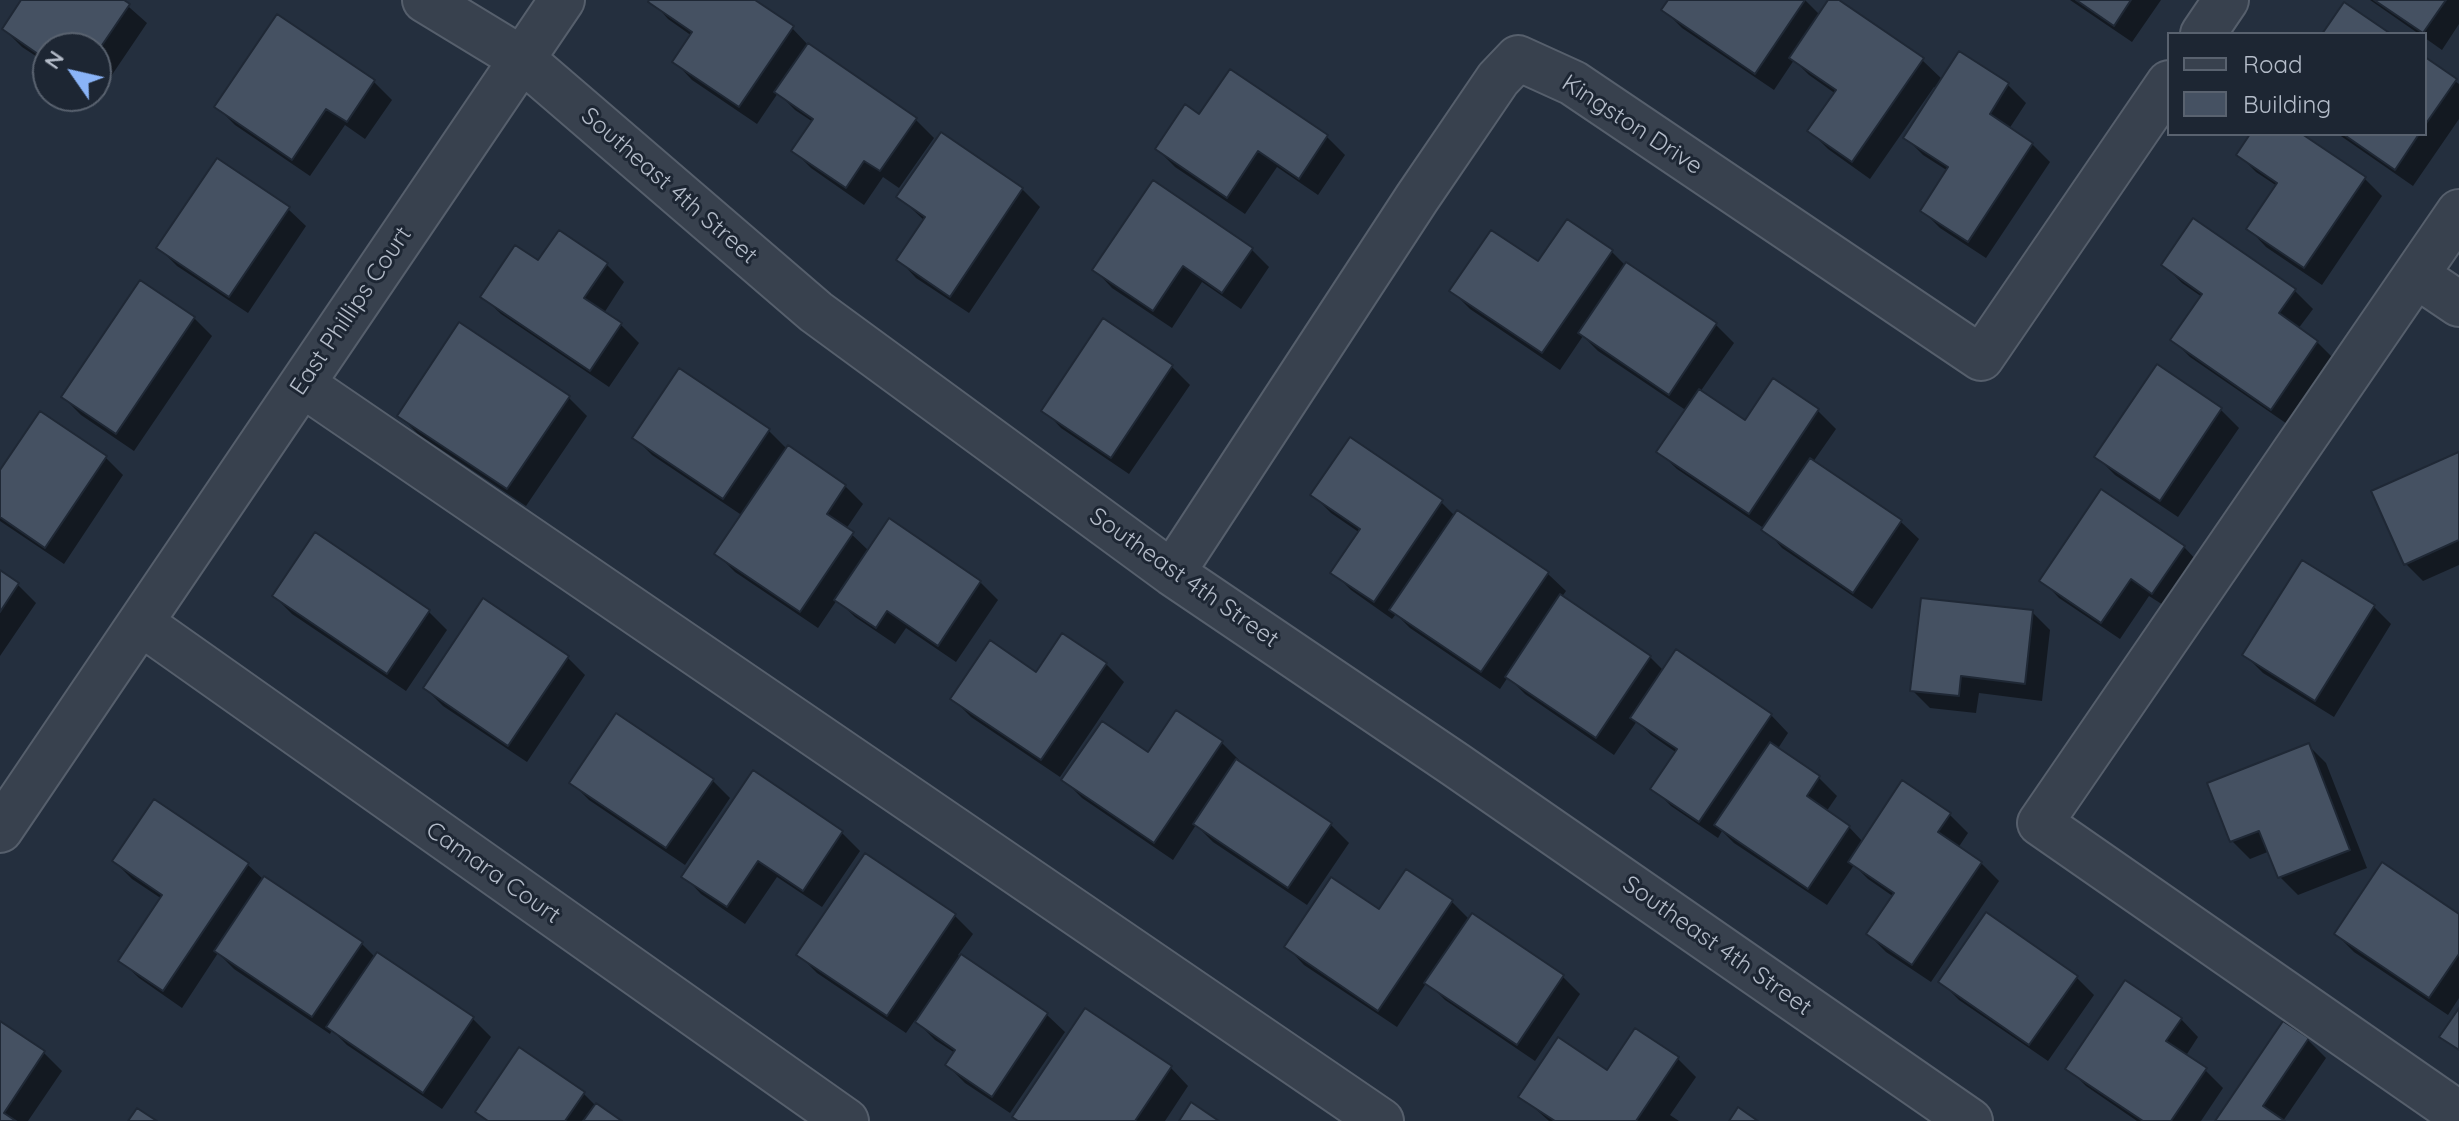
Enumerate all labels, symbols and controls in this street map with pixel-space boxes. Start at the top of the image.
north arrow [32,32,112,112]
legend [2167,32,2427,136]
text: N [38,45,70,74]
text: Road [2243,49,2303,79]
street label: Kingston Drive [1556,69,1708,181]
text: Building [2243,89,2331,119]
street label: Southeast 4th Street [575,102,763,270]
street label: East Phillips Court [284,221,418,401]
street label: Southeast 4th Street [1084,502,1284,654]
street label: Camara Court [420,816,566,930]
street label: Southeast 4th Street [1617,870,1817,1022]

